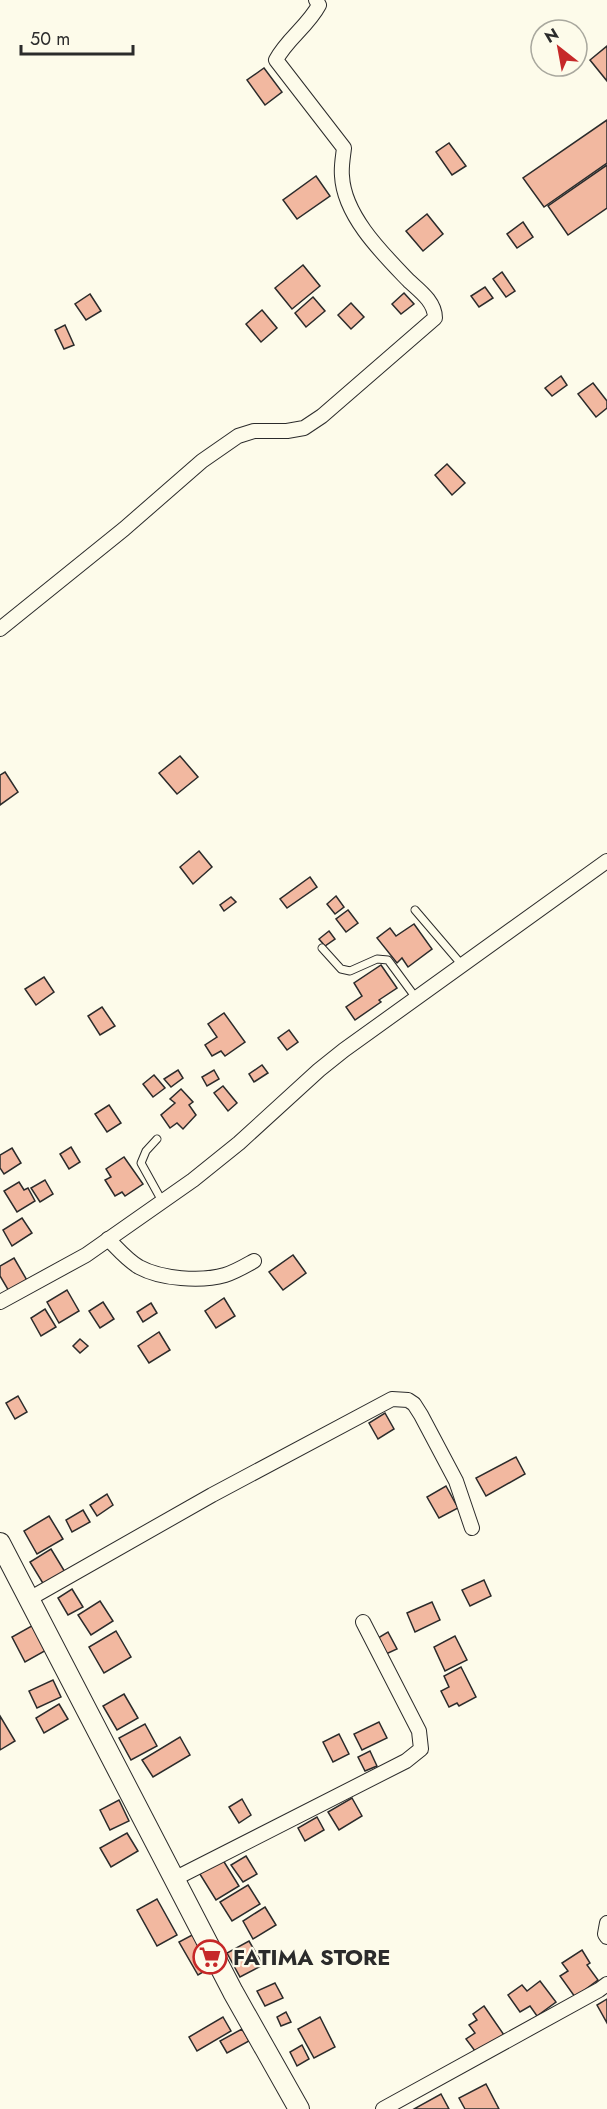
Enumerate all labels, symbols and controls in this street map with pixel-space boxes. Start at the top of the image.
scale bar [21,18,134,56]
north arrow [529,18,589,78]
text: N [540,22,563,49]
text: 50 m [30,26,70,52]
supermarket icon: FATIMA STORE [192,1939,228,1975]
place label: FATIMA STORE [233,1941,391,1973]

